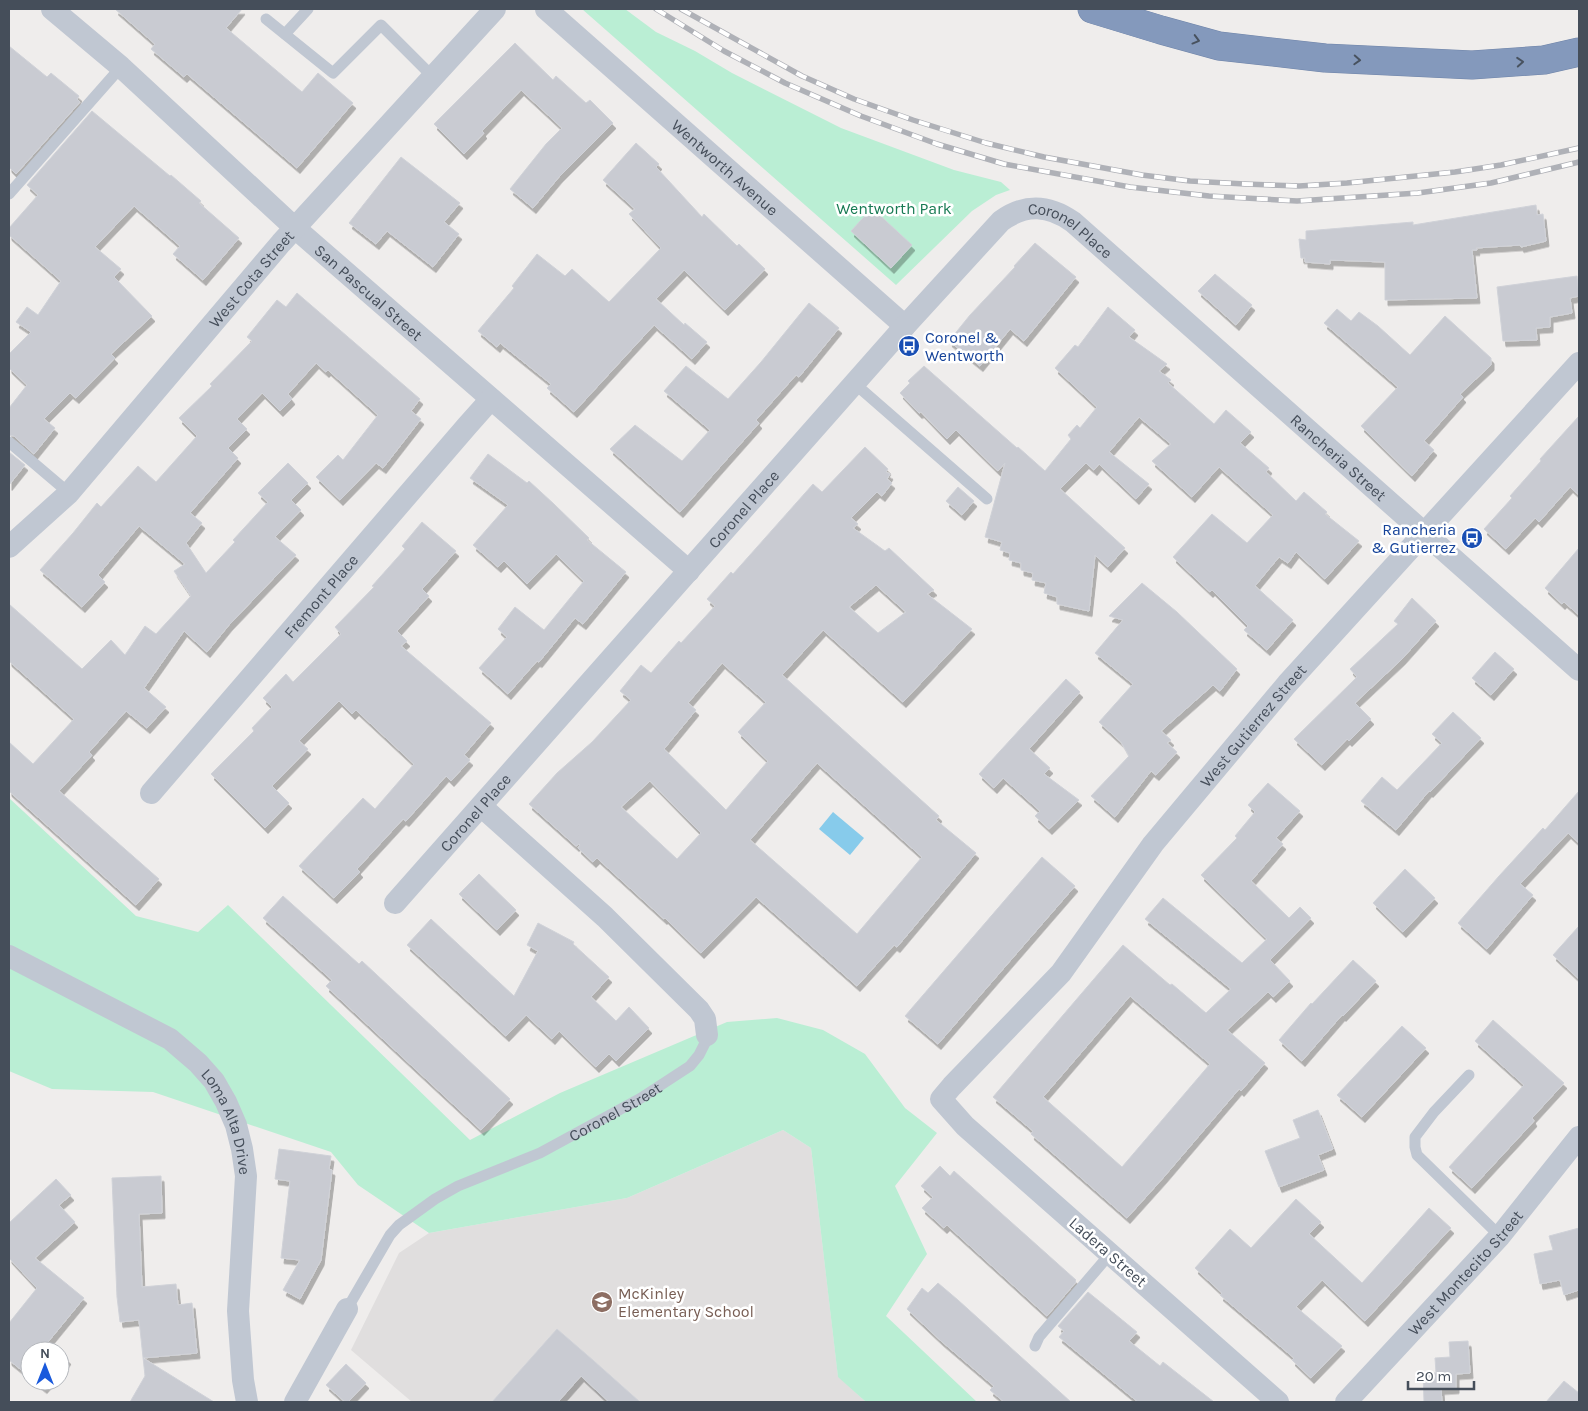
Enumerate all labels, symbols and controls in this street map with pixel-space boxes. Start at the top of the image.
one-way arrow [1192,34,1201,45]
one-way arrow [1354,55,1362,66]
one-way arrow [1516,56,1524,67]
street label: Wentworth Avenue [668,115,782,219]
park label: Wentworth Park [836,199,952,218]
street label: Coronel Place [1027,199,1117,262]
street label: West Cota Street [204,226,298,331]
street label: San Pascual Street [311,240,427,344]
place label: Coronel & Wentworth [925,328,1004,365]
bus stop icon: Coronel & Wentworth [897,334,921,358]
street label: Rancheria Street [1287,410,1390,505]
street label: Coronel Place [704,466,783,552]
place label: Rancheria & Gutierrez [1371,520,1456,557]
bus stop icon: Rancheria & Gutierrez [1460,526,1484,550]
street label: Fremont Place [279,550,362,642]
street label: West Gutierrez Street [1196,660,1310,790]
street label: Coronel Place [436,769,515,855]
street label: Loma Alta Drive [198,1064,255,1176]
street label: Coronel Street [565,1078,665,1145]
street label: West Montecito Street [1404,1206,1527,1339]
street label: Ladera Street [1065,1213,1151,1291]
place label: McKinley Elementary School [618,1284,754,1321]
school or university icon: McKinley Elementary School [590,1290,614,1314]
north arrow [20,1341,70,1391]
text: N [40,1345,50,1362]
scale bar [1408,1358,1474,1390]
text: 20 m [1416,1367,1451,1385]

